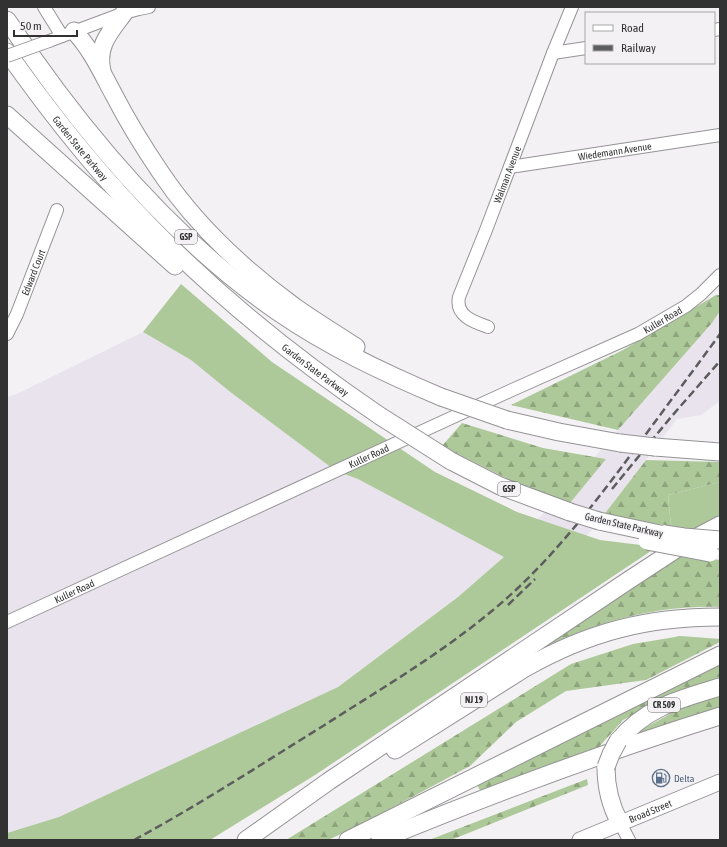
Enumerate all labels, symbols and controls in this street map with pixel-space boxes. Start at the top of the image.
scale bar [14,12,77,38]
legend [585,12,715,64]
text: 50 m [20,19,42,33]
text: Road [621,21,644,35]
text: Railway [621,41,656,55]
street label: Garden State Parkway [51,114,110,183]
street label: Wiedemann Avenue [577,140,653,162]
street label: Walman Avenue [491,144,523,205]
road number: GSP [175,230,197,244]
street label: Edward Court [19,248,47,297]
street label: Kuller Road [641,304,684,335]
street label: Garden State Parkway [280,341,351,398]
street label: Kuller Road [347,442,391,470]
road number: GSP [498,482,520,496]
street label: Garden State Parkway [584,511,664,539]
street label: Kuller Road [52,577,96,605]
road number: NJ 19 [461,693,487,707]
road number: CR 509 [648,698,680,712]
fuel station icon: Delta [651,768,671,788]
place label: Delta [674,773,695,784]
street label: Broad Street [627,797,673,825]

